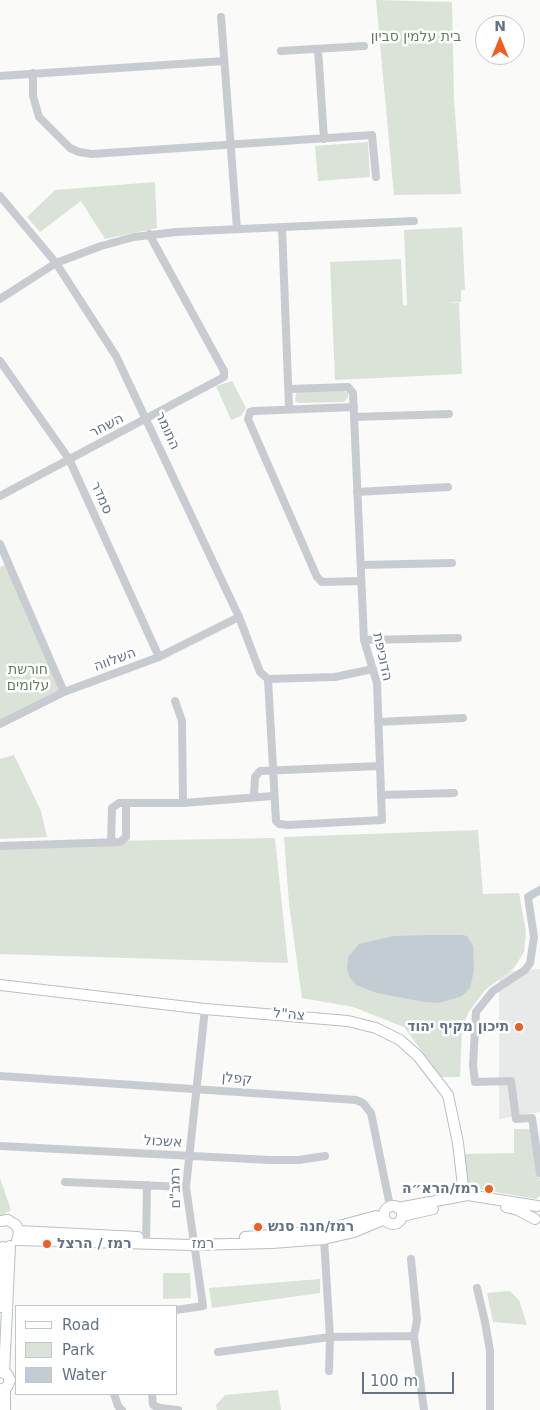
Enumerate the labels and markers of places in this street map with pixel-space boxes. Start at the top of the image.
place label: תיכון מקיף יהוד [407,1019,509,1035]
marker: תיכון מקיף יהוד [513,1021,525,1033]
place label: רמז/הרא״ה [402,1181,479,1197]
marker: רמז/הרא״ה [483,1183,495,1195]
place label: רמז/חנה סנש [268,1219,354,1235]
marker: רמז/חנה סנש [252,1221,264,1233]
place label: רמז / הרצל [57,1236,132,1252]
marker: רמז / הרצל [41,1238,53,1250]

